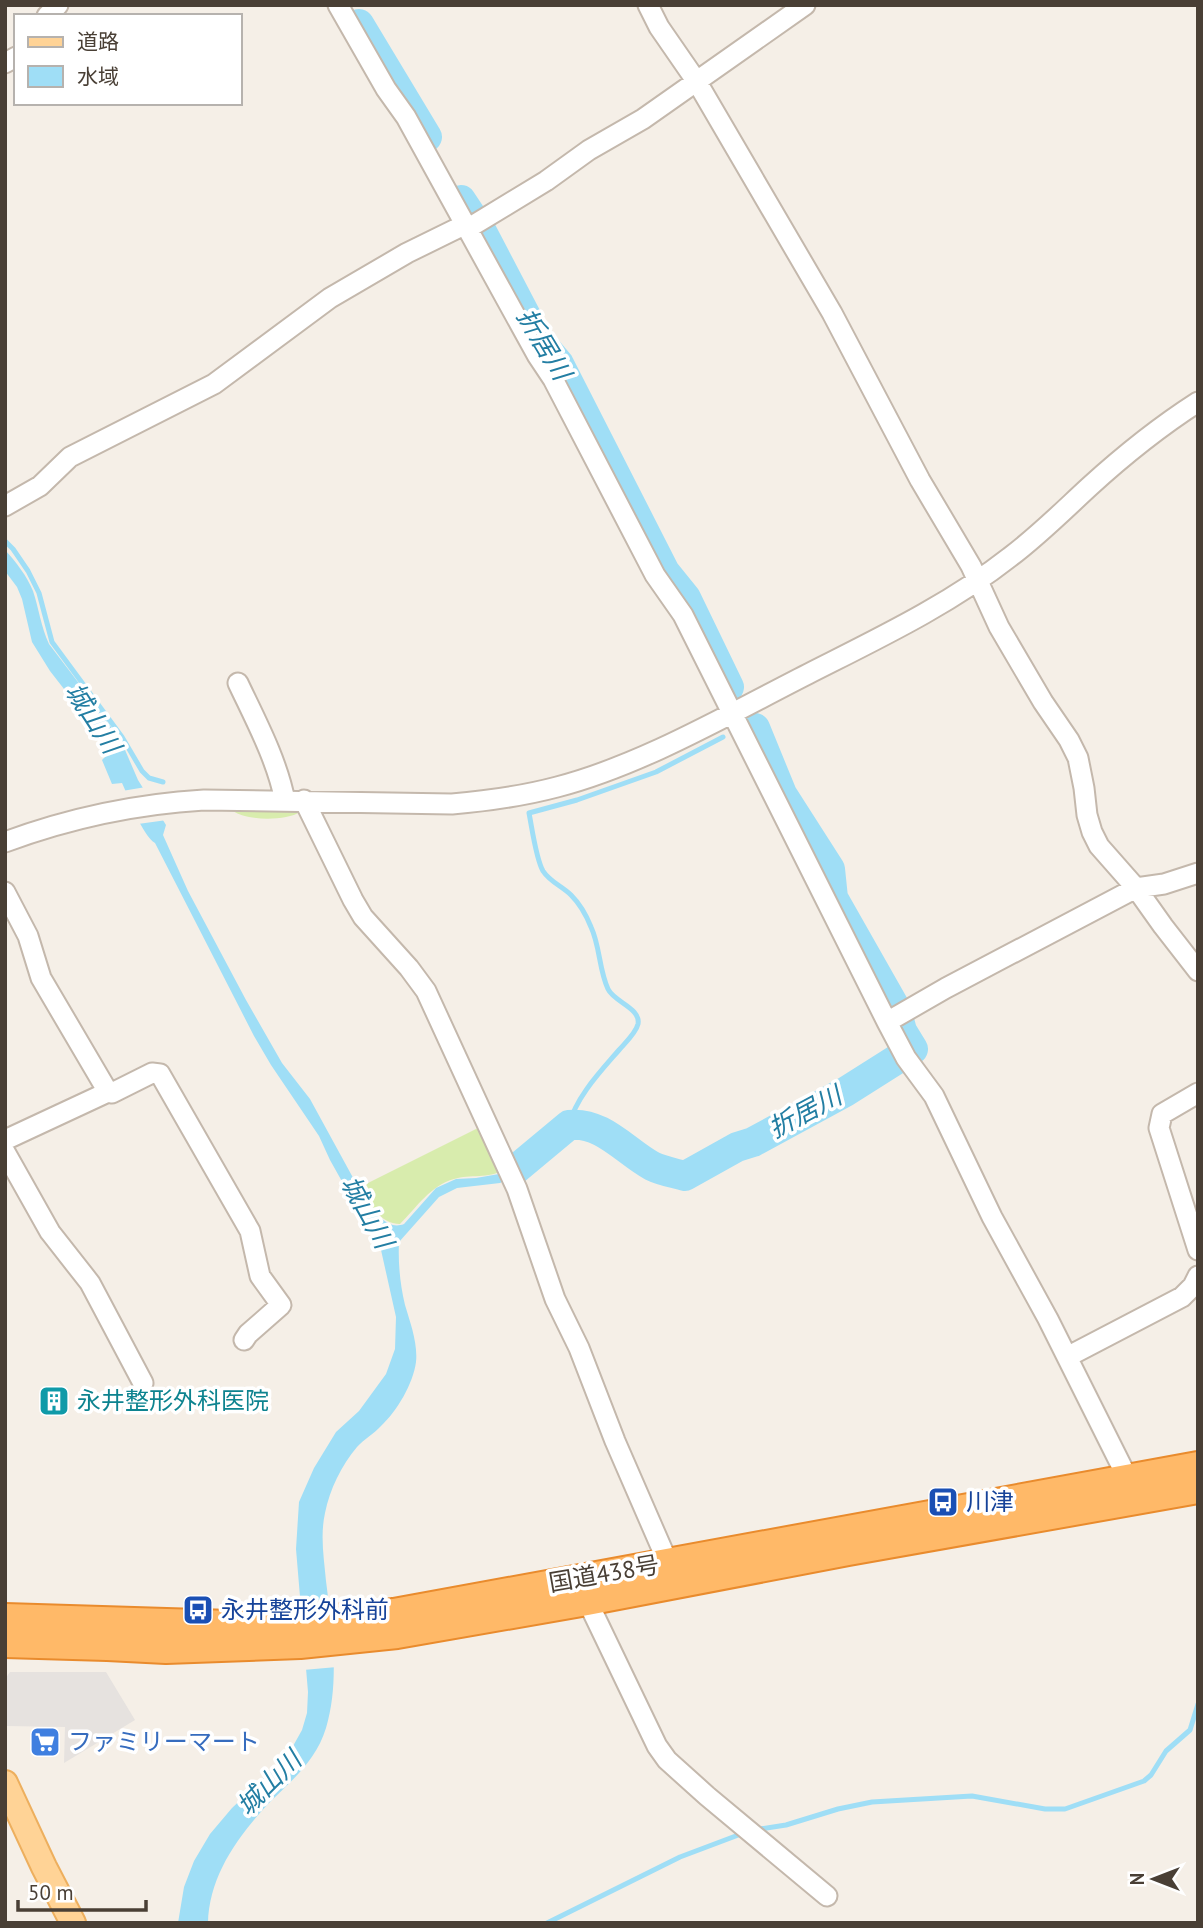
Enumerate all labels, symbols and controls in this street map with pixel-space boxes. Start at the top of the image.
legend [14,14,242,105]
text: 道路 [77,28,119,55]
text: 水域 [77,63,119,90]
water label: 折居川 [510,302,580,388]
water label: 城山川 [58,676,130,762]
water label: 折居川 [763,1077,850,1144]
water label: 城山川 [334,1170,402,1256]
building icon: 永井整形外科医院 [37,1384,71,1418]
place label: 永井整形外科医院 [77,1385,269,1416]
bus stop icon: 川津 [926,1485,960,1519]
place label: 川津 [966,1486,1014,1517]
street label: 国道438号 [546,1549,661,1598]
bus stop icon: 永井整形外科前 [181,1593,215,1627]
place label: 永井整形外科前 [221,1594,389,1625]
supermarket icon: ファミリーマート [28,1725,62,1759]
place label: ファミリーマート [68,1726,260,1757]
water label: 城山川 [229,1741,310,1822]
north arrow [1119,1844,1189,1914]
scale bar [18,1868,145,1912]
text: N [1125,1873,1149,1885]
text: 50 m [28,1879,74,1906]

